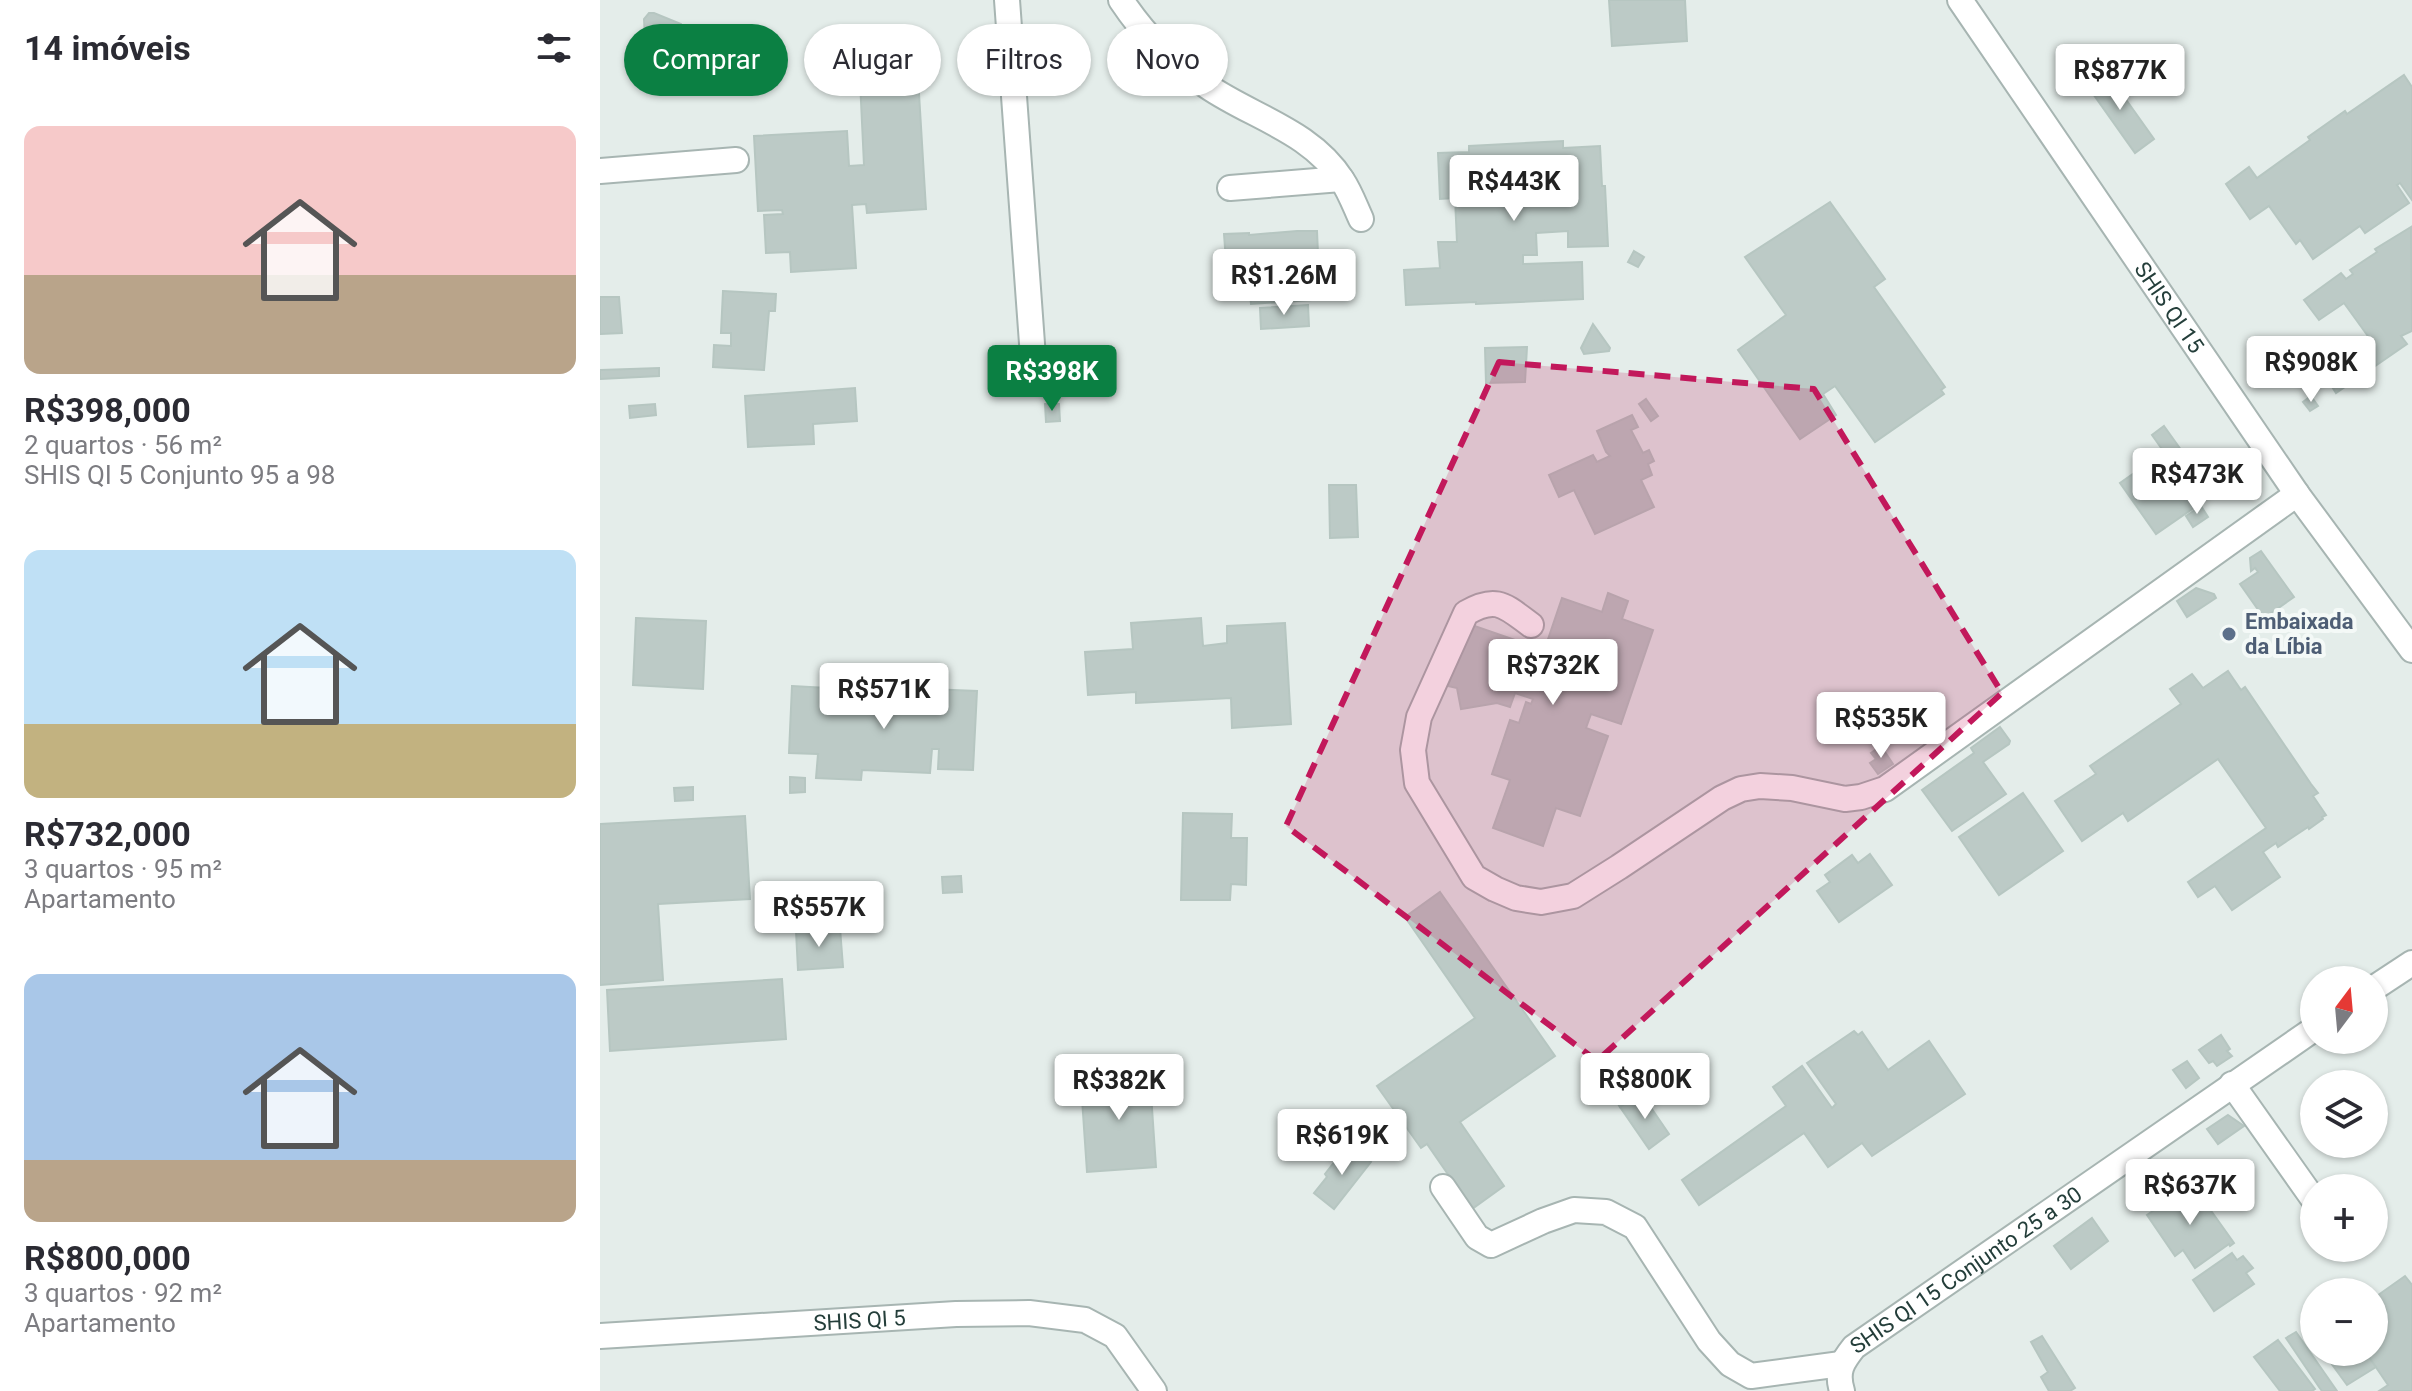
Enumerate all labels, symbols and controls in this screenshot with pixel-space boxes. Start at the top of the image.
chip: Comprar [624,24,788,96]
chip: Alugar [804,24,941,96]
chip: Filtros [957,24,1091,96]
chip: Novo [1107,24,1228,96]
icon: filters [532,26,576,70]
text: 14 imóveis [24,28,191,68]
pin: R$877K [2055,44,2185,112]
text: R$877K [2074,55,2166,85]
pin: R$443K [1449,155,1579,223]
text: R$443K [1468,166,1560,196]
icon: home [228,178,372,322]
pin: R$1.26M [1210,249,1358,317]
street label: SHIS QI 15 [2129,257,2209,358]
text: R$1.26M [1231,260,1337,290]
pin: R$908K [2246,336,2376,404]
pin: R$398K [987,345,1117,413]
text: R$908K [2265,347,2357,377]
text: R$398K [1006,356,1098,386]
text: R$398,000 [24,390,191,430]
text: 2 quartos · 56 m² [24,430,222,460]
pin: R$473K [2132,448,2262,516]
text: R$473K [2151,459,2243,489]
text: SHIS QI 5 Conjunto 95 a 98 [24,460,335,490]
icon: home [228,602,372,746]
place label: Embaixada da Líbia [2245,609,2354,659]
marker: Embaixada da Líbia [2220,625,2238,643]
pin: R$732K [1488,639,1618,707]
text: R$732K [1507,650,1599,680]
pin: R$571K [819,663,949,731]
text: R$571K [838,674,930,704]
pin: R$535K [1816,692,1946,760]
text: R$535K [1835,703,1927,733]
text: R$732,000 [24,814,191,854]
text: 3 quartos · 95 m² [24,854,222,884]
pin: R$557K [754,881,884,949]
text: Apartamento [24,884,176,914]
text: R$557K [773,892,865,922]
north arrow [2300,966,2388,1054]
map controls [2300,966,2388,1366]
icon: home [228,1026,372,1170]
pin: R$800K [1580,1053,1710,1121]
pin: R$382K [1054,1054,1184,1122]
text: R$800K [1599,1064,1691,1094]
text: R$382K [1073,1065,1165,1095]
button: layers [2300,1070,2388,1158]
pin: R$619K [1277,1109,1407,1177]
text: R$619K [1296,1120,1388,1150]
pin: R$637K [2125,1159,2255,1227]
text: R$637K [2144,1170,2236,1200]
button: + [2300,1174,2388,1262]
street label: SHIS QI 15 Conjunto 25 a 30 [1845,1181,2087,1359]
text: R$800,000 [24,1238,191,1278]
text: 3 quartos · 92 m² [24,1278,222,1308]
button: − [2300,1278,2388,1366]
street label: SHIS QI 5 [813,1305,906,1336]
text: Apartamento [24,1308,176,1338]

